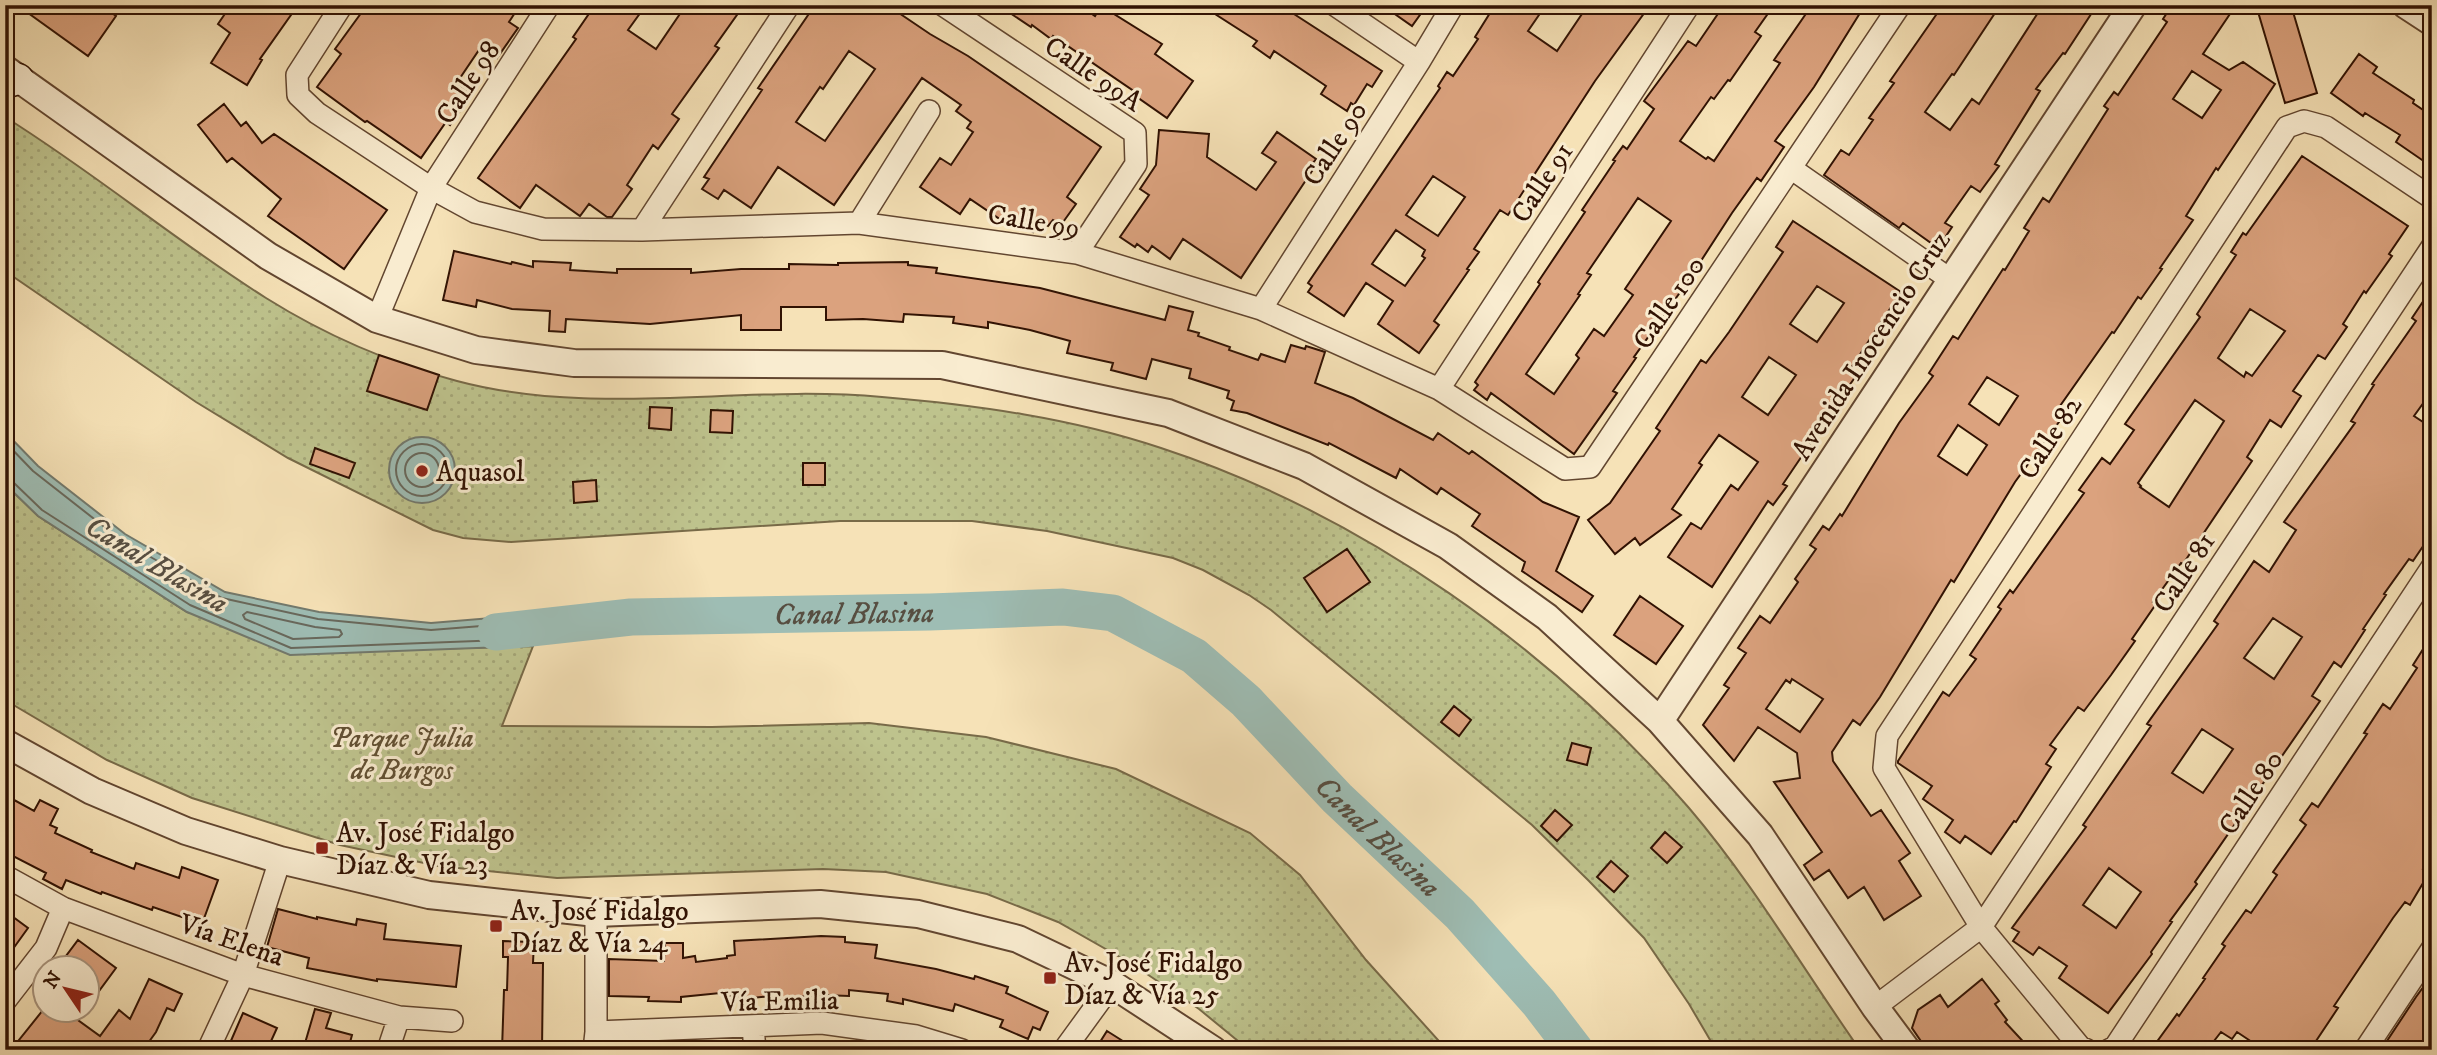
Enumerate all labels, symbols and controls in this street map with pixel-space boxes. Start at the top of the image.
street label: Calle 99A [1038,29,1150,120]
street label: Calle 98 [428,34,508,131]
street label: Calle 90 [1295,95,1375,193]
street label: Calle 91 [1503,136,1581,230]
street label: Calle 99 [985,197,1082,246]
street label: Avenida Inocencio Cruz [1784,225,1958,467]
street label: Calle 100 [1625,249,1713,356]
street label: Calle 82 [2010,389,2090,486]
place label: Aquasol [436,455,525,490]
marker: Aquasol [414,463,430,479]
water label: Canal Blasina [78,508,234,622]
street label: Calle 81 [2145,526,2223,620]
water label: Canal Blasina [774,595,935,635]
park label: Parque Julia de Burgos [330,721,474,788]
street label: Calle 80 [2211,744,2292,842]
water label: Canal Blasina [1306,769,1448,906]
place label: Av. José Fidalgo Díaz & Vía 23 [336,816,515,883]
marker: Av. José Fidalgo Díaz & Vía 23 [314,840,330,856]
place label: Av. José Fidalgo Díaz & Vía 24 [510,894,689,961]
street label: Vía Elena [174,906,289,975]
marker: Av. José Fidalgo Díaz & Vía 24 [488,918,504,934]
place label: Av. José Fidalgo Díaz & Vía 25 [1064,946,1243,1013]
north arrow [32,954,102,1024]
text: N [39,967,67,993]
marker: Av. José Fidalgo Díaz & Vía 25 [1042,970,1058,986]
street label: Vía Emilia [720,983,839,1020]

